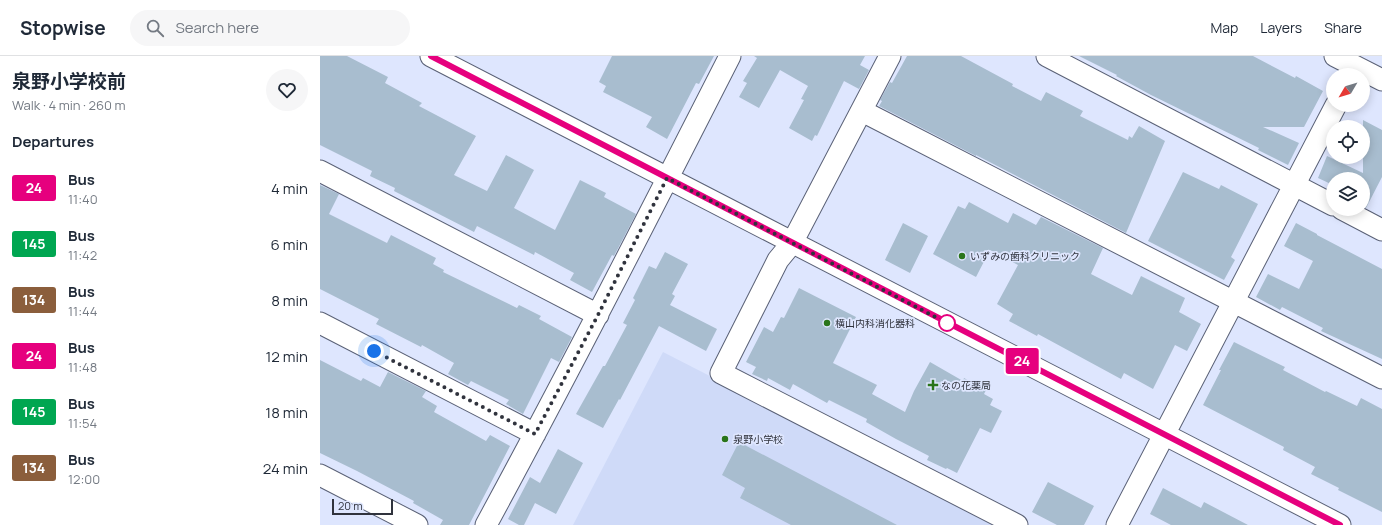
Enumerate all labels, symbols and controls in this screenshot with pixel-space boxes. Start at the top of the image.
search box [130,10,410,46]
text: Stopwise [20,15,106,41]
icon: search [144,17,166,39]
text: Search here [176,17,259,38]
text: Map [1210,18,1238,37]
text: Layers [1260,18,1302,37]
text: Share [1324,18,1362,37]
text: 泉野小学校前 [12,68,126,94]
north arrow [1326,68,1370,112]
map controls [1326,68,1370,216]
button: heart [266,69,308,111]
text: Walk · 4 min · 260 m [12,96,126,114]
button: locate [1326,120,1370,164]
text: Departures [12,131,94,152]
text: Bus [68,169,95,190]
button: layers [1326,172,1370,216]
text: 24 [26,178,42,197]
text: 4 min [271,178,308,199]
text: 11:40 [68,190,98,208]
text: Bus [68,225,95,246]
text: 145 [23,234,45,253]
text: 6 min [271,234,308,255]
text: 11:42 [68,246,97,264]
place label: いずみの歯科クリニック [970,249,1080,263]
marker: いずみの歯科クリニック [957,251,967,261]
text: Bus [68,281,95,302]
text: 134 [23,290,45,309]
text: 8 min [271,290,308,311]
text: 11:44 [68,302,97,320]
unlabelled marker [938,314,956,332]
place label: 横山内科消化器科 [835,316,915,330]
marker: 横山内科消化器科 [822,318,832,328]
text: Bus [68,337,95,358]
your location [364,341,384,361]
text: 24 [26,346,42,365]
text: 12 min [265,346,308,367]
line badge: 24 [1004,348,1040,374]
text: 24 [1014,351,1030,370]
text: 11:48 [68,358,97,376]
place label: なの花薬局 [941,378,991,392]
marker: なの花薬局 [928,380,938,390]
text: Bus [68,393,95,414]
text: 145 [23,402,45,421]
text: 18 min [265,402,308,423]
text: 11:54 [68,414,97,432]
place label: 泉野小学校 [733,432,783,446]
marker: 泉野小学校 [720,434,730,444]
text: Bus [68,449,95,470]
text: 134 [23,458,45,477]
text: 24 min [263,458,308,479]
text: 12:00 [68,470,100,488]
scale bar [332,497,393,516]
text: 20 m [338,498,363,513]

